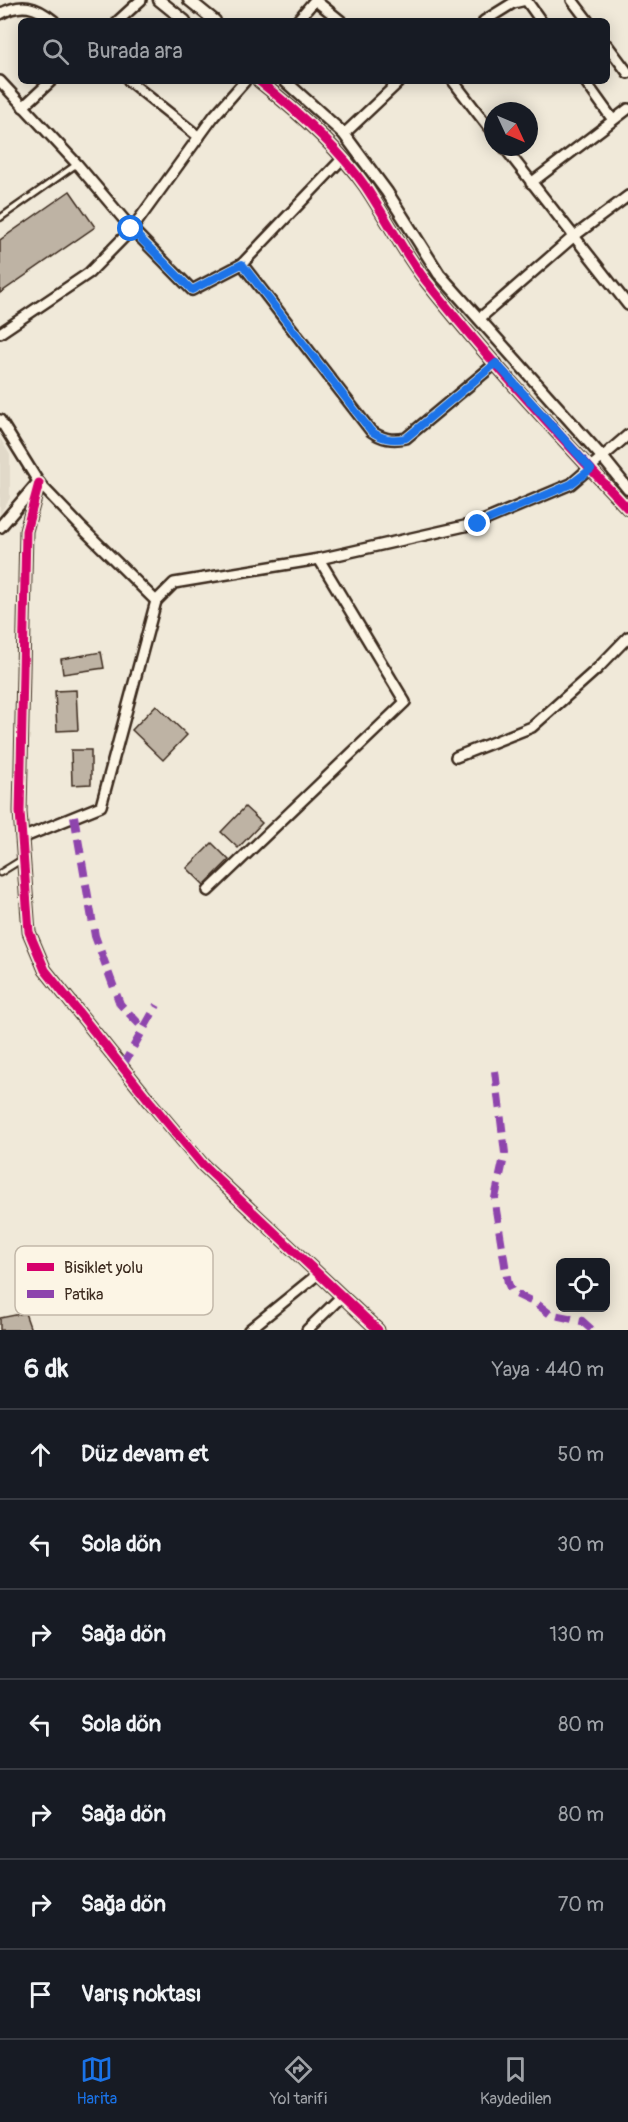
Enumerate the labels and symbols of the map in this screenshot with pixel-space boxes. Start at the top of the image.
north arrow [484,102,538,156]
route start [117,215,143,241]
route end [464,510,490,536]
legend [15,1246,213,1315]
text: Bisiklet yolu [64,1258,143,1278]
text: Patika [64,1285,103,1305]

